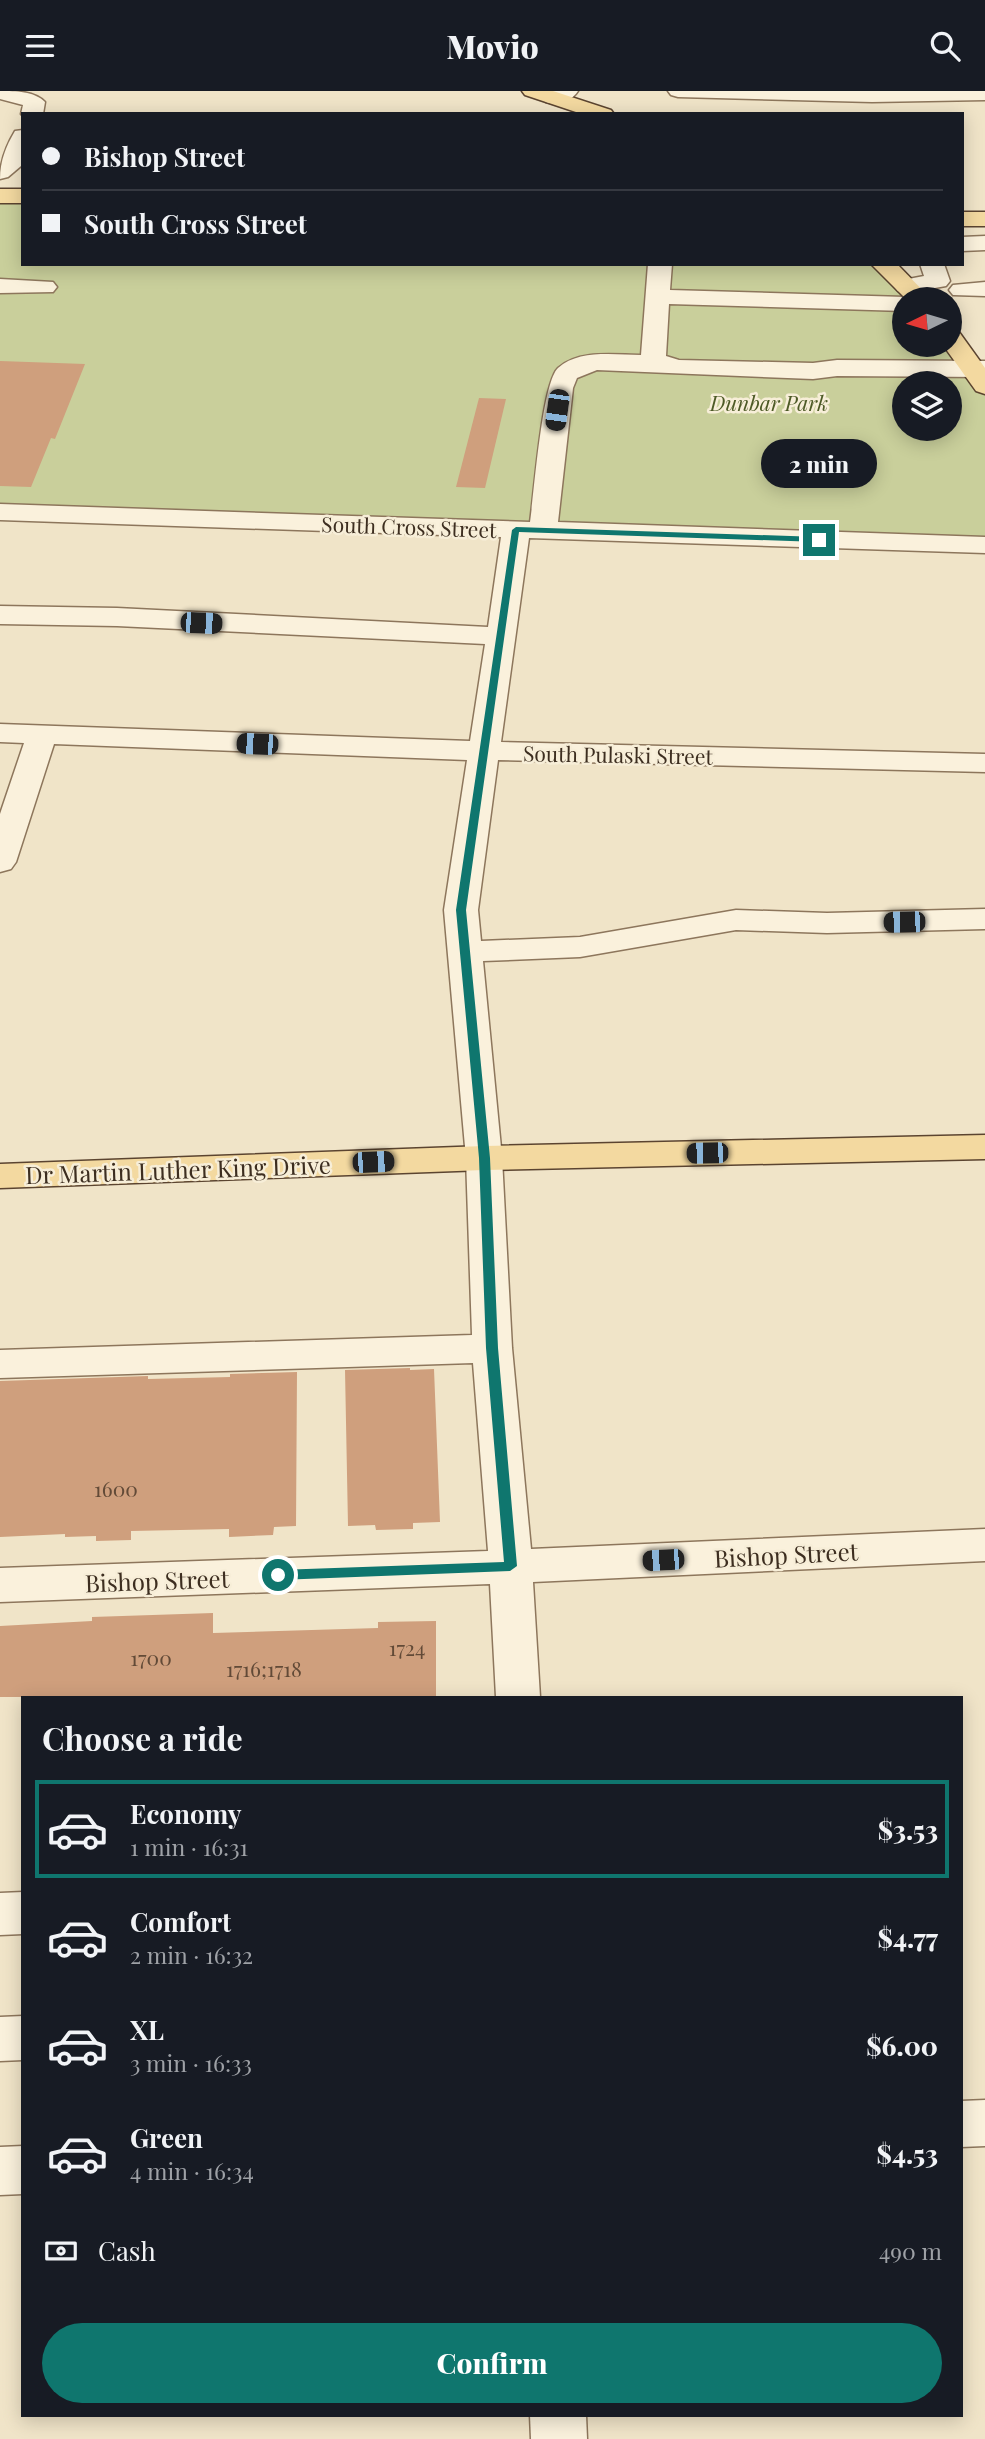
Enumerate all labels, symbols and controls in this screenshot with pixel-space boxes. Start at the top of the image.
text: Movio [446,24,539,67]
icon: menu [21,27,59,65]
icon: search [926,27,964,65]
text: Bishop Street [84,139,245,174]
text: South Cross Street [84,206,307,241]
north arrow [892,287,962,357]
map controls [892,287,962,441]
button: layers [892,371,962,441]
car [544,388,571,432]
park label: Dunbar Park [709,388,828,416]
callout: 2 min [761,439,877,487]
text: 2 min [789,448,849,479]
street label: South Cross Street [321,509,498,543]
route end [803,524,835,556]
car [180,612,223,634]
car [236,733,279,755]
street label: South Pulaski Street [523,738,714,770]
car [883,911,926,933]
car [686,1142,729,1164]
street label: Dr Martin Luther King Drive [25,1148,331,1190]
car [352,1151,395,1173]
house number: 1600 [94,1474,138,1502]
street label: Bishop Street [713,1534,859,1574]
car [642,1548,685,1572]
route start [262,1559,294,1591]
street label: Bishop Street [84,1561,230,1599]
house number: 1724 [389,1633,425,1661]
house number: 1700 [130,1643,172,1671]
house number: 1716;1718 [226,1654,302,1682]
text: Choose a ride [42,1716,243,1759]
text: Economy [130,1796,241,1831]
icon: car [46,1798,109,1861]
text: $3.53 [878,1812,938,1847]
text: 1 min · 16:31 [130,1831,248,1862]
text: Comfort [130,1904,231,1939]
icon: car [46,1906,109,1969]
text: $4.77 [878,1920,938,1955]
text: 2 min · 16:32 [130,1939,253,1970]
text: XL [130,2012,164,2047]
icon: car [46,2014,109,2077]
text: $6.00 [866,2028,938,2063]
text: 3 min · 16:33 [130,2047,252,2078]
text: Green [130,2120,203,2155]
icon: car [46,2122,109,2185]
text: $4.53 [877,2136,938,2171]
text: 4 min · 16:34 [130,2155,254,2186]
icon: cash [42,2232,80,2270]
text: Cash [98,2233,156,2268]
text: 490 m [879,2235,942,2266]
button: Confirm [42,2323,942,2403]

